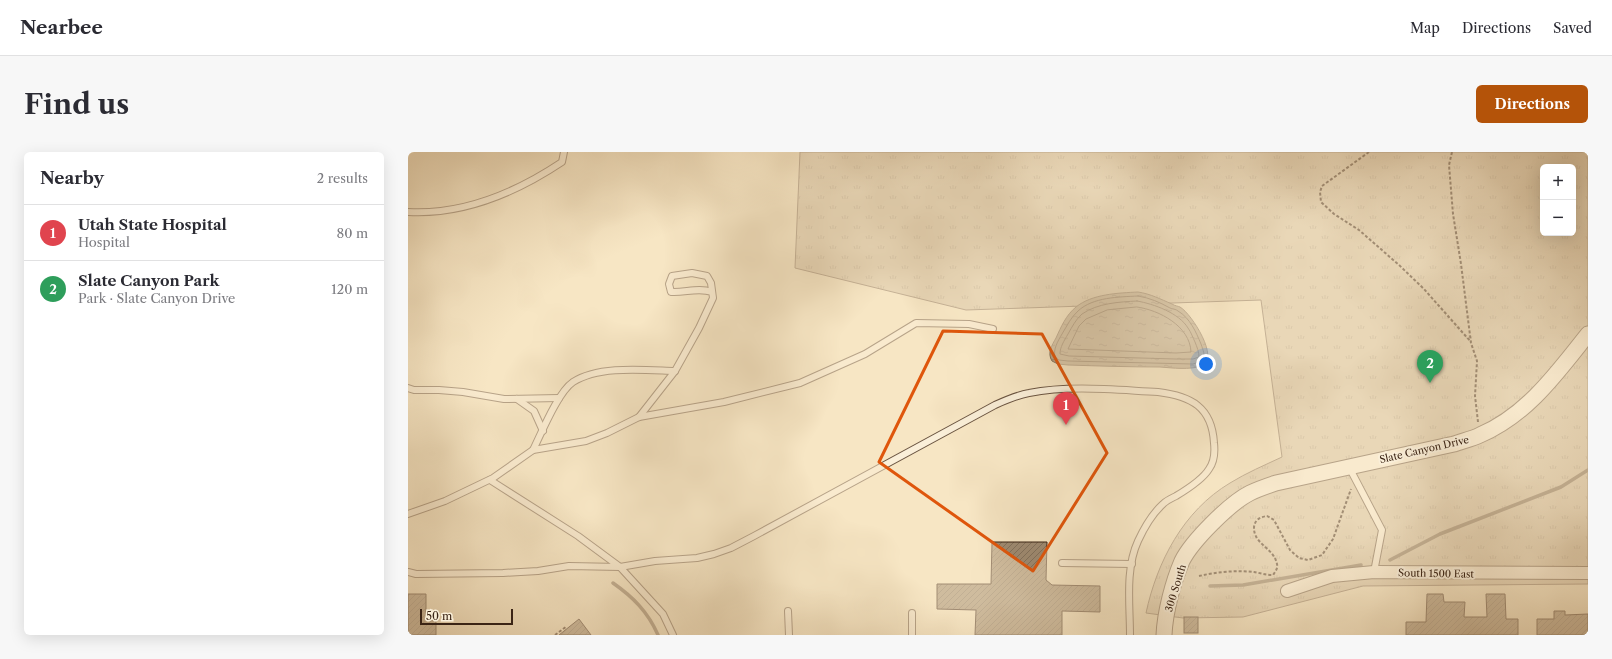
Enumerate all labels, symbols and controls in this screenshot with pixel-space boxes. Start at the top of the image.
text: Nearbee [20,16,103,39]
text: Map [1410,19,1440,37]
text: Directions [1462,19,1531,37]
text: Saved [1553,19,1592,37]
button: Directions [1476,85,1588,123]
text: Find us [24,87,129,121]
map controls [1540,164,1576,236]
button: + [1540,164,1576,200]
text: Nearby [40,168,104,188]
text: 2 results [317,170,368,186]
button: − [1540,200,1576,236]
text: Utah State Hospital [78,215,227,234]
text: 1 [50,225,56,241]
text: 80 m [336,225,368,241]
text: Hospital [78,234,130,250]
text: Slate Canyon Park [78,271,219,290]
text: 2 [49,281,57,297]
text: 120 m [331,281,368,297]
text: Park · Slate Canyon Drive [78,290,235,306]
pin: 2 [1417,350,1443,383]
your location [1196,354,1216,374]
pin: 1 [1053,392,1079,425]
street label: Slate Canyon Drive [1378,433,1470,466]
street label: 300 South [1162,562,1189,613]
street label: South 1500 East [1398,566,1474,581]
scale bar [420,607,513,626]
text: 50 m [426,609,452,623]

